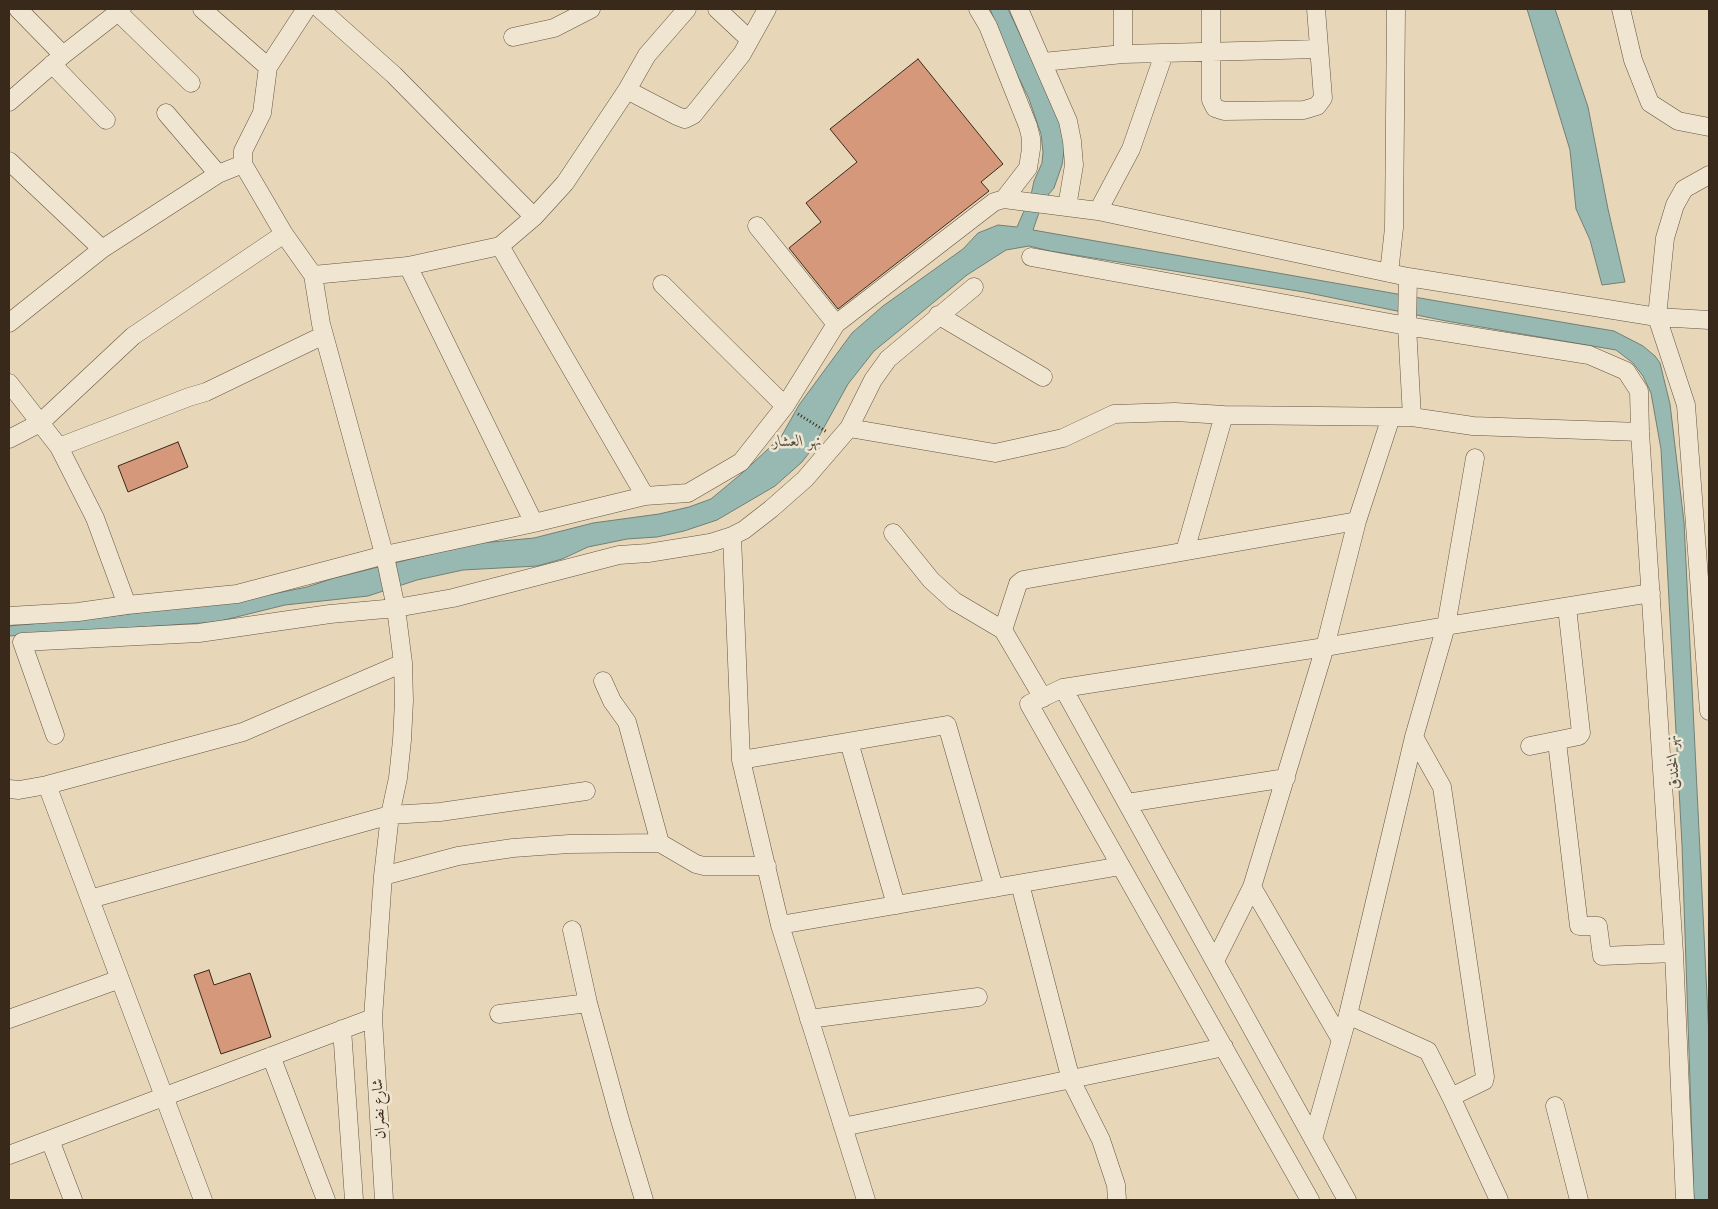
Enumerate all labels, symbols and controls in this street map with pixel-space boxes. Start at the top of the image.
water label: نهر العشار [772,431,822,451]
water label: نهر الخندق [1662,734,1684,790]
street label: شارع نضران [368,1078,390,1140]

